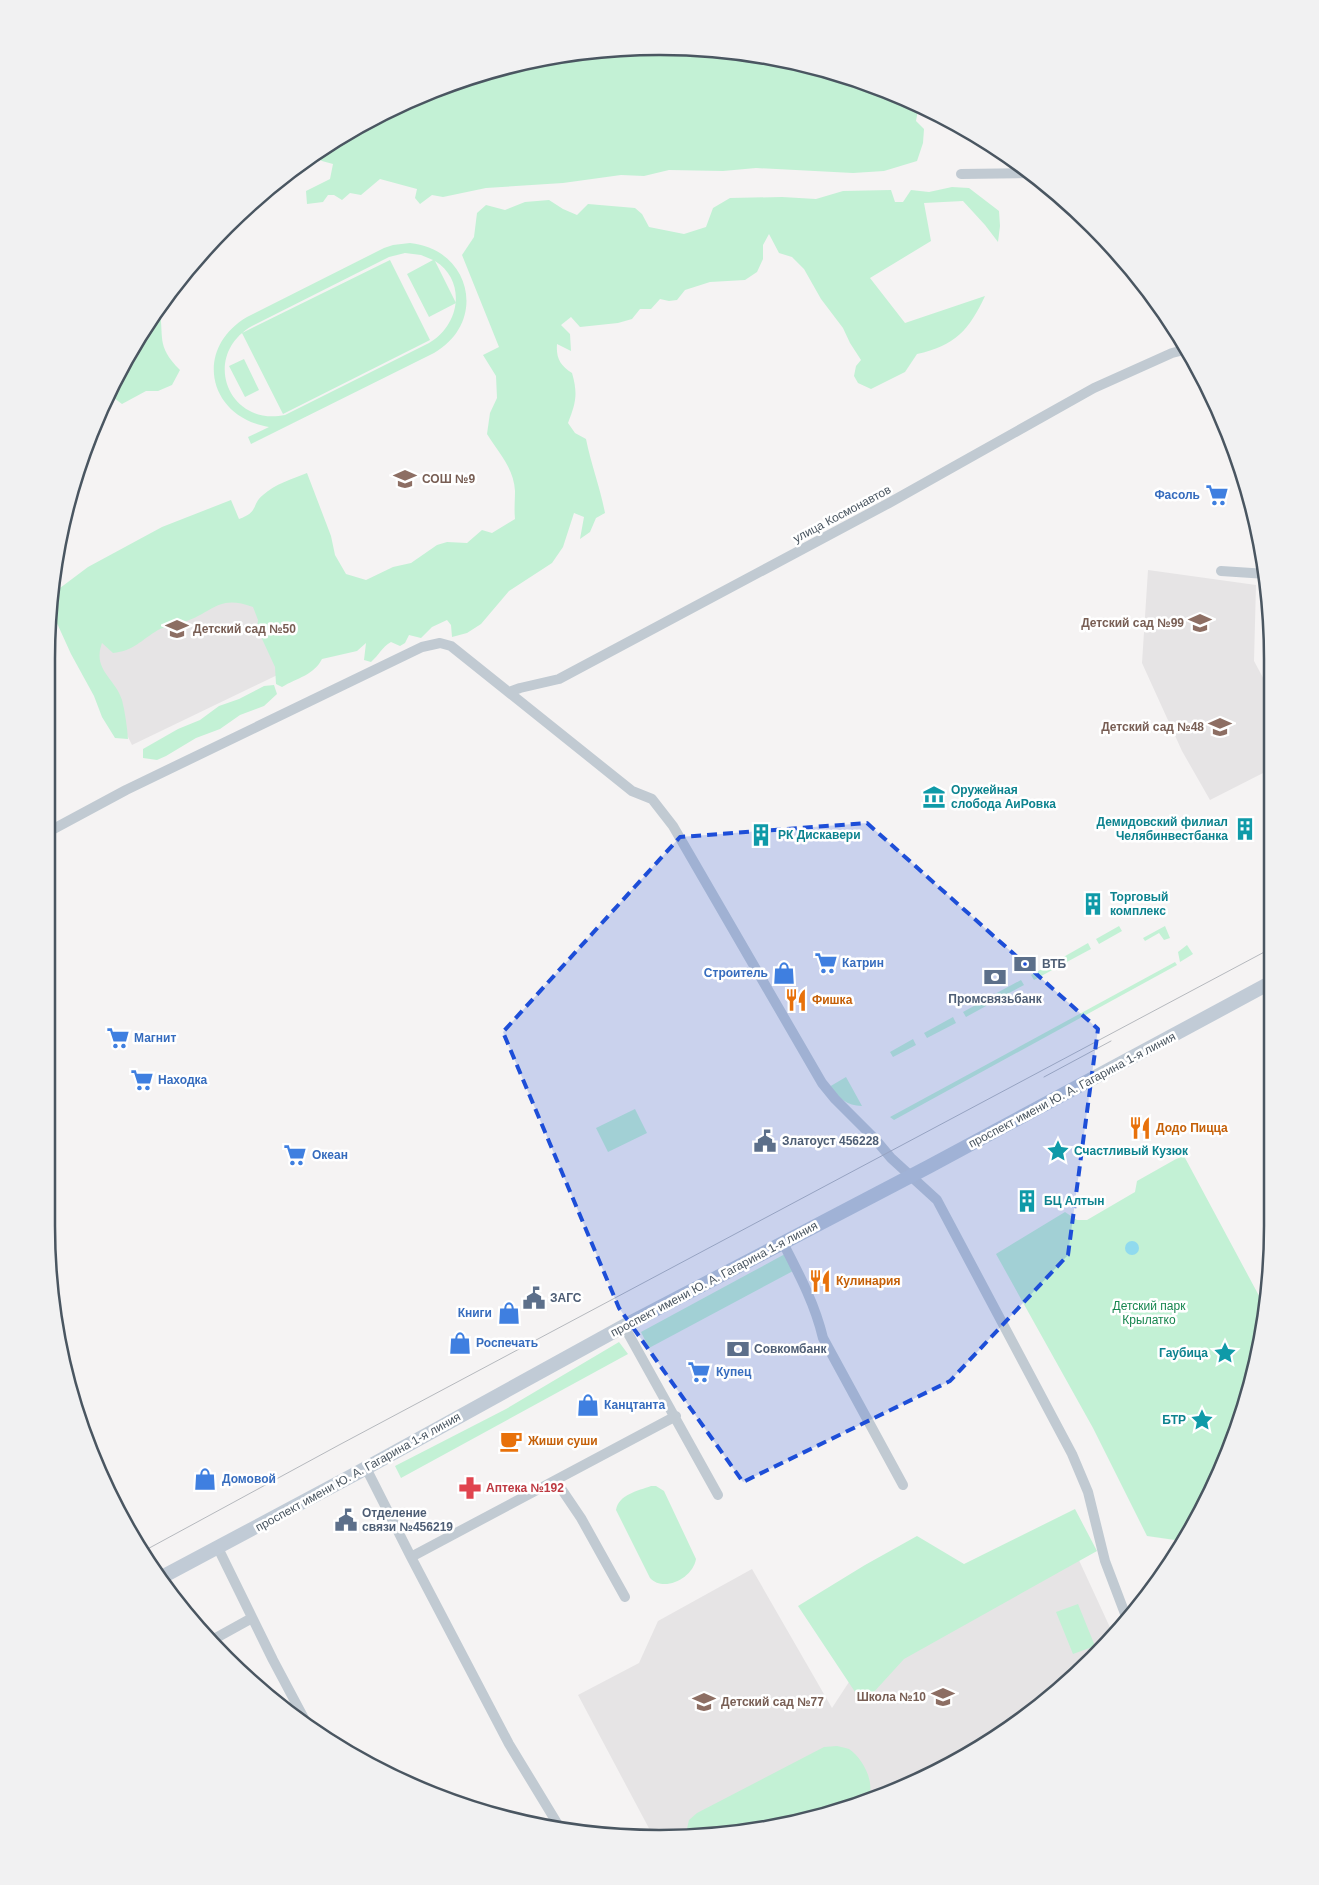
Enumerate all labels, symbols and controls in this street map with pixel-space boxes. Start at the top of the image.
school or university icon: СОШ №9 [392,466,418,492]
place label: СОШ №9 [422,472,475,486]
street label: улица Космонавтов [791,482,893,546]
supermarket icon: Фасоль [1204,482,1230,508]
place label: Фасоль [1154,488,1200,502]
school or university icon: Детский сад №99 [1187,610,1213,636]
school or university icon: Детский сад №50 [164,616,190,642]
place label: Детский сад №99 [1081,616,1184,630]
place label: Детский сад №50 [193,622,296,636]
school or university icon: Детский сад №48 [1207,714,1233,740]
place label: Детский сад №48 [1101,720,1204,734]
place label: Оружейная слобода АиРовка [951,783,1056,811]
museum icon: Оружейная слобода АиРовка [921,784,947,810]
place label: Демидовский филиал Челябинвестбанка [1097,815,1228,843]
building icon: Демидовский филиал Челябинвестбанка [1232,816,1258,842]
building icon: РК Дискавери [748,822,774,848]
place label: РК Дискавери [778,828,861,842]
place label: Торговый комплекс [1110,890,1168,918]
building icon: Торговый комплекс [1080,891,1106,917]
supermarket icon: Катрин [813,950,839,976]
bank icon: ВТБ [1012,951,1038,977]
place label: Катрин [842,956,884,970]
place label: ВТБ [1042,957,1067,971]
shop icon: Строитель [771,960,797,986]
bank icon: Промсвязьбанк [982,964,1008,990]
place label: Строитель [704,966,768,980]
restaurant icon: Фишка [783,987,809,1013]
place label: Промсвязьбанк [948,992,1043,1006]
place label: Фишка [812,993,853,1007]
supermarket icon: Магнит [105,1025,131,1051]
street label: проспект имени Ю. А. Гагарина 1-я линия [966,1029,1178,1151]
place label: Магнит [134,1031,176,1045]
supermarket icon: Находка [129,1067,155,1093]
place label: Находка [158,1073,208,1087]
restaurant icon: Додо Пицца [1127,1115,1153,1141]
place label: Додо Пицца [1156,1121,1228,1135]
public building icon: Златоуст 456228 [752,1128,778,1154]
place label: Златоуст 456228 [782,1134,879,1148]
place icon: Счастливый Кузюк [1045,1138,1071,1164]
supermarket icon: Океан [282,1142,308,1168]
place label: Счастливый Кузюк [1074,1144,1189,1158]
place label: Океан [312,1148,348,1162]
building icon: БЦ Алтын [1014,1188,1040,1214]
place label: БЦ Алтын [1044,1194,1104,1208]
street label: проспект имени Ю. А. Гагарина 1-я линия [608,1218,820,1340]
restaurant icon: Кулинария [807,1268,833,1294]
place label: Кулинария [836,1274,900,1288]
public building icon: ЗАГС [521,1285,547,1311]
place label: ЗАГС [550,1291,582,1305]
park label: Детский парк Крылатко [1113,1299,1186,1327]
shop icon: Книги [496,1300,522,1326]
place label: Книги [458,1306,492,1320]
shop icon: Роспечать [447,1330,473,1356]
place label: Роспечать [476,1336,538,1350]
bank icon: Совкомбанк [725,1336,751,1362]
place icon: Гаубица [1212,1340,1238,1366]
place label: Совкомбанк [754,1342,827,1356]
place label: Гаубица [1159,1346,1208,1360]
supermarket icon: Купец [686,1359,712,1385]
place label: Купец [716,1365,752,1379]
shop icon: Канцтанта [575,1392,601,1418]
place label: Канцтанта [604,1398,665,1412]
place icon: БТР [1189,1407,1215,1433]
street label: проспект имени Ю. А. Гагарина 1-я линия [253,1410,463,1534]
place label: БТР [1162,1413,1186,1427]
cafe icon: Жиши суши [498,1428,524,1454]
place label: Жиши суши [527,1434,598,1448]
shop icon: Домовой [192,1466,218,1492]
place label: Домовой [222,1472,276,1486]
pharmacy icon: Аптека №192 [457,1475,483,1501]
place label: Аптека №192 [486,1481,564,1495]
place label: Отделение связи №456219 [362,1506,453,1534]
public building icon: Отделение связи №456219 [333,1507,359,1533]
school or university icon: Школа №10 [930,1684,956,1710]
school or university icon: Детский сад №77 [691,1689,717,1715]
place label: Школа №10 [857,1690,926,1704]
place label: Детский сад №77 [721,1695,824,1709]

